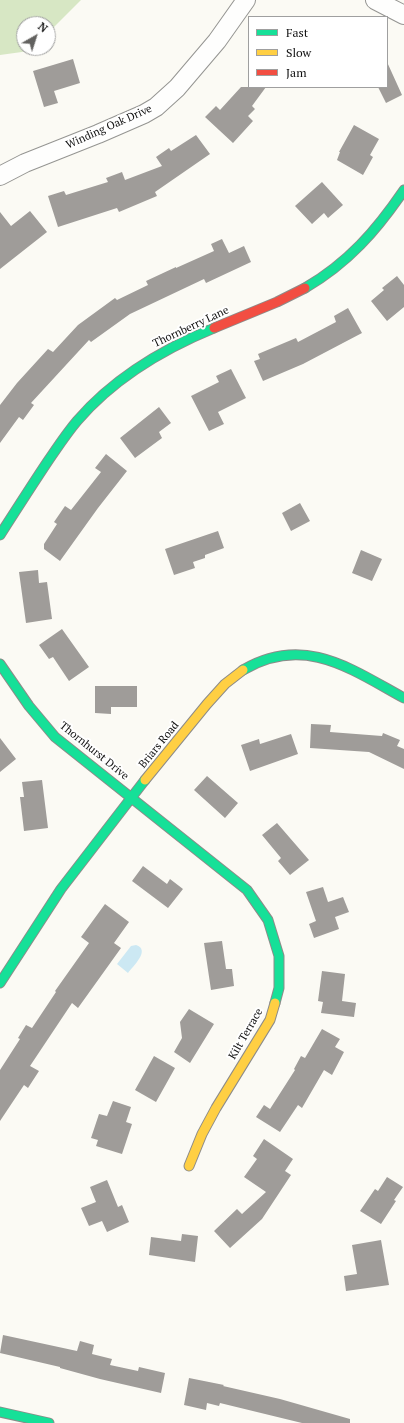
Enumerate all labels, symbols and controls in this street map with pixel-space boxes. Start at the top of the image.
north arrow [16,16,56,56]
legend [248,16,388,88]
text: N [35,19,51,36]
text: Fast [286,25,308,40]
text: Slow [286,45,311,60]
text: Jam [286,65,307,80]
street label: Winding Oak Drive [64,102,154,152]
street label: Thornberry Lane [151,304,231,350]
street label: Thornhurst Drive [57,719,131,783]
street label: Briars Road [136,719,182,771]
street label: Kilt Terrace [226,1006,266,1062]

